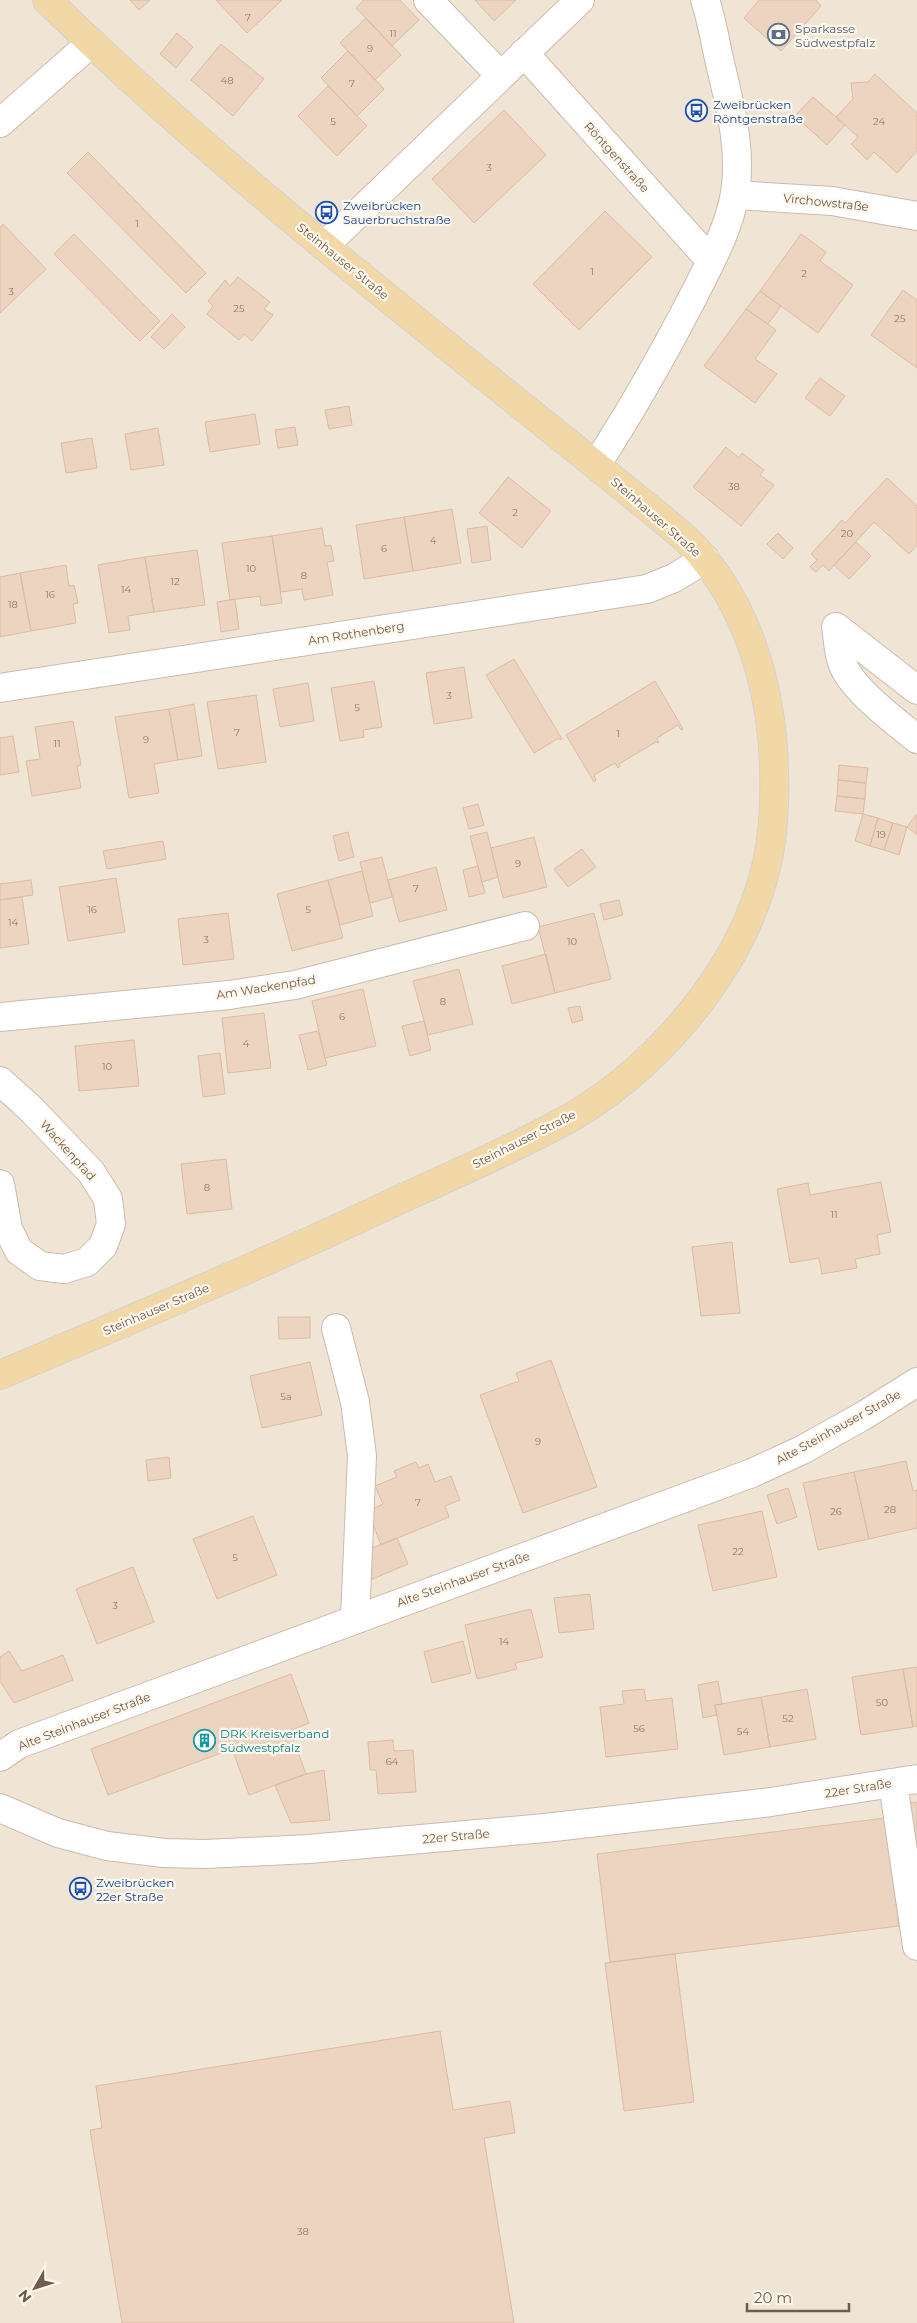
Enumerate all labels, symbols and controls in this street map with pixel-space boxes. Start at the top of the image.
house number: 7 [245,11,251,24]
place label: Sparkasse Südwestpfalz [795,21,875,50]
bank icon: Sparkasse Südwestpfalz [767,23,791,47]
house number: 11 [389,27,397,40]
house number: 9 [367,42,373,55]
house number: 48 [220,74,234,87]
house number: 7 [349,77,355,90]
place label: Zweibrücken Röntgenstraße [713,97,803,126]
bus stop icon: Zweibrücken Röntgenstraße [685,99,709,123]
house number: 5 [330,115,336,128]
house number: 24 [873,115,885,128]
street label: Röntgenstraße [581,119,653,195]
house number: 3 [486,161,492,174]
street label: Virchowstraße [782,190,870,214]
place label: Zweibrücken Sauerbruchstraße [343,198,451,227]
bus stop icon: Zweibrücken Sauerbruchstraße [315,200,339,224]
house number: 1 [135,217,139,230]
street label: Steinhauser Straße [294,219,392,303]
house number: 1 [590,265,594,278]
house number: 2 [801,267,807,280]
house number: 3 [8,285,14,298]
house number: 25 [233,302,245,315]
house number: 25 [894,312,906,325]
street label: Steinhauser Straße [608,474,704,560]
house number: 38 [728,480,740,493]
house number: 2 [512,506,518,519]
house number: 20 [841,527,854,540]
house number: 4 [430,534,437,547]
house number: 6 [381,542,387,555]
house number: 10 [246,562,256,575]
house number: 8 [301,569,307,582]
house number: 12 [170,575,180,588]
house number: 14 [121,583,131,596]
house number: 16 [45,588,55,601]
house number: 18 [8,598,18,611]
street label: Am Rothenberg [307,618,405,648]
house number: 3 [446,689,452,702]
house number: 5 [354,701,360,714]
house number: 7 [234,726,240,739]
house number: 1 [616,727,620,740]
house number: 9 [143,733,149,746]
house number: 11 [53,737,61,750]
house number: 19 [876,828,886,841]
house number: 9 [515,857,521,870]
house number: 7 [413,882,419,895]
house number: 16 [87,903,97,916]
house number: 5 [305,903,311,916]
house number: 14 [8,916,18,929]
house number: 3 [203,933,209,946]
house number: 10 [567,935,577,948]
street label: Am Wackenpfad [215,972,317,1002]
house number: 8 [440,995,446,1008]
house number: 6 [339,1010,345,1023]
house number: 4 [243,1037,250,1050]
house number: 10 [102,1060,112,1073]
street label: Steinhauser Straße [470,1106,578,1172]
street label: Wackenpfad [37,1117,99,1183]
house number: 8 [204,1181,210,1194]
house number: 11 [830,1208,838,1221]
street label: Steinhauser Straße [101,1280,211,1338]
street label: Alte Steinhauser Straße [773,1386,903,1468]
house number: 5a [280,1390,292,1403]
house number: 9 [535,1435,541,1448]
house number: 7 [415,1496,421,1509]
house number: 28 [884,1503,896,1516]
house number: 26 [830,1505,842,1518]
house number: 22 [732,1545,744,1558]
street label: Alte Steinhauser Straße [394,1548,532,1610]
house number: 5 [232,1551,238,1564]
house number: 3 [112,1599,118,1612]
house number: 14 [499,1635,509,1648]
street label: Alte Steinhauser Straße [16,1689,152,1753]
house number: 50 [876,1696,889,1709]
house number: 52 [782,1712,794,1725]
house number: 56 [633,1722,645,1735]
house number: 54 [737,1725,750,1738]
place label: DRK Kreisverband Südwestpfalz [220,1726,329,1755]
building icon: DRK Kreisverband Südwestpfalz [192,1728,216,1752]
house number: 64 [386,1755,399,1768]
street label: 22er Straße [823,1775,893,1801]
street label: 22er Straße [422,1826,490,1846]
place label: Zweibrücken 22er Straße [96,1875,174,1904]
bus stop icon: Zweibrücken 22er Straße [68,1877,92,1901]
house number: 38 [297,2225,309,2238]
north arrow [10,2263,60,2313]
scale bar [747,2280,850,2312]
text: N [14,2286,35,2306]
text: 20 m [754,2288,792,2307]

